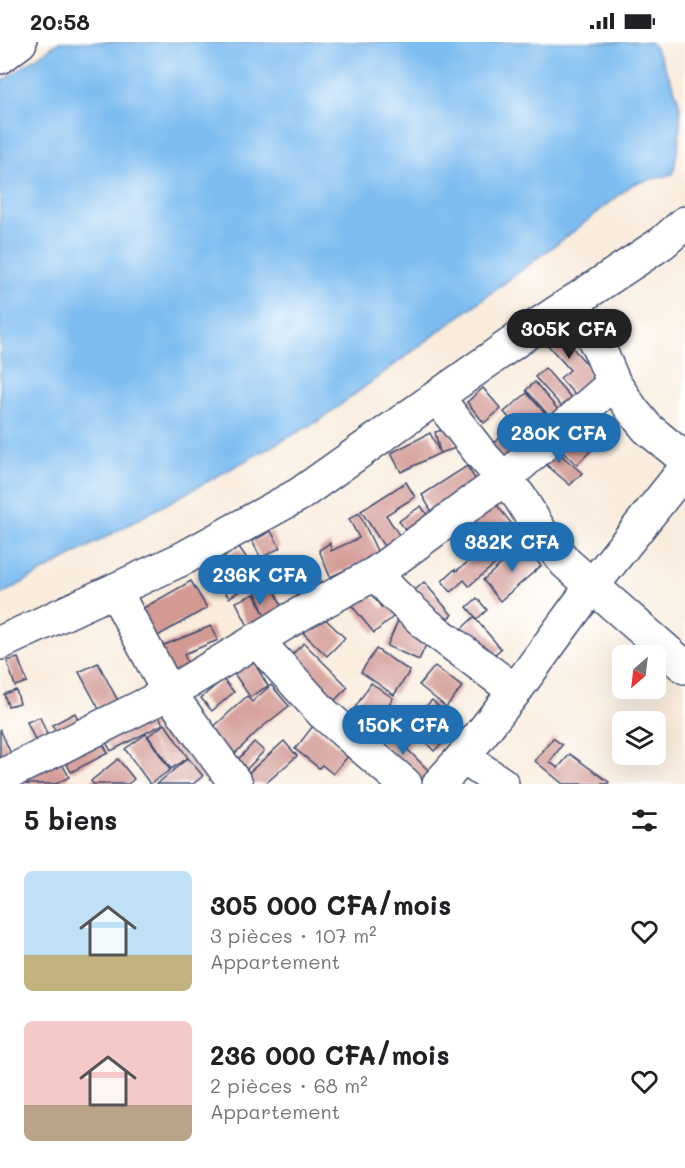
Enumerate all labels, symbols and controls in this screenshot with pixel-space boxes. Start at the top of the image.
text: 20:58 [30,7,90,36]
pin: 305K CFA [507,309,631,360]
text: 305K CFA [521,315,617,341]
pin: 280K CFA [497,413,621,464]
text: 280K CFA [511,419,607,445]
pin: 382K CFA [450,522,574,573]
text: 382K CFA [464,528,560,554]
pin: 236K CFA [198,555,322,606]
text: 236K CFA [212,561,308,587]
north arrow [612,645,666,699]
map controls [612,645,666,765]
pin: 150K CFA [341,705,465,756]
text: 150K CFA [356,711,450,737]
button: layers [612,711,666,765]
text: 5 biens [24,803,117,837]
icon: filters [628,804,661,837]
text: 305 000 CFA/mois [210,888,451,922]
icon: home [72,895,144,967]
icon: heart [628,915,661,948]
text: 3 pièces · 107 m² [210,922,377,948]
text: Appartement [210,948,340,974]
text: 236 000 CFA/mois [210,1038,450,1072]
icon: home [72,1045,144,1117]
icon: heart [628,1065,661,1098]
text: 2 pièces · 68 m² [210,1072,368,1098]
text: Appartement [210,1098,340,1124]

